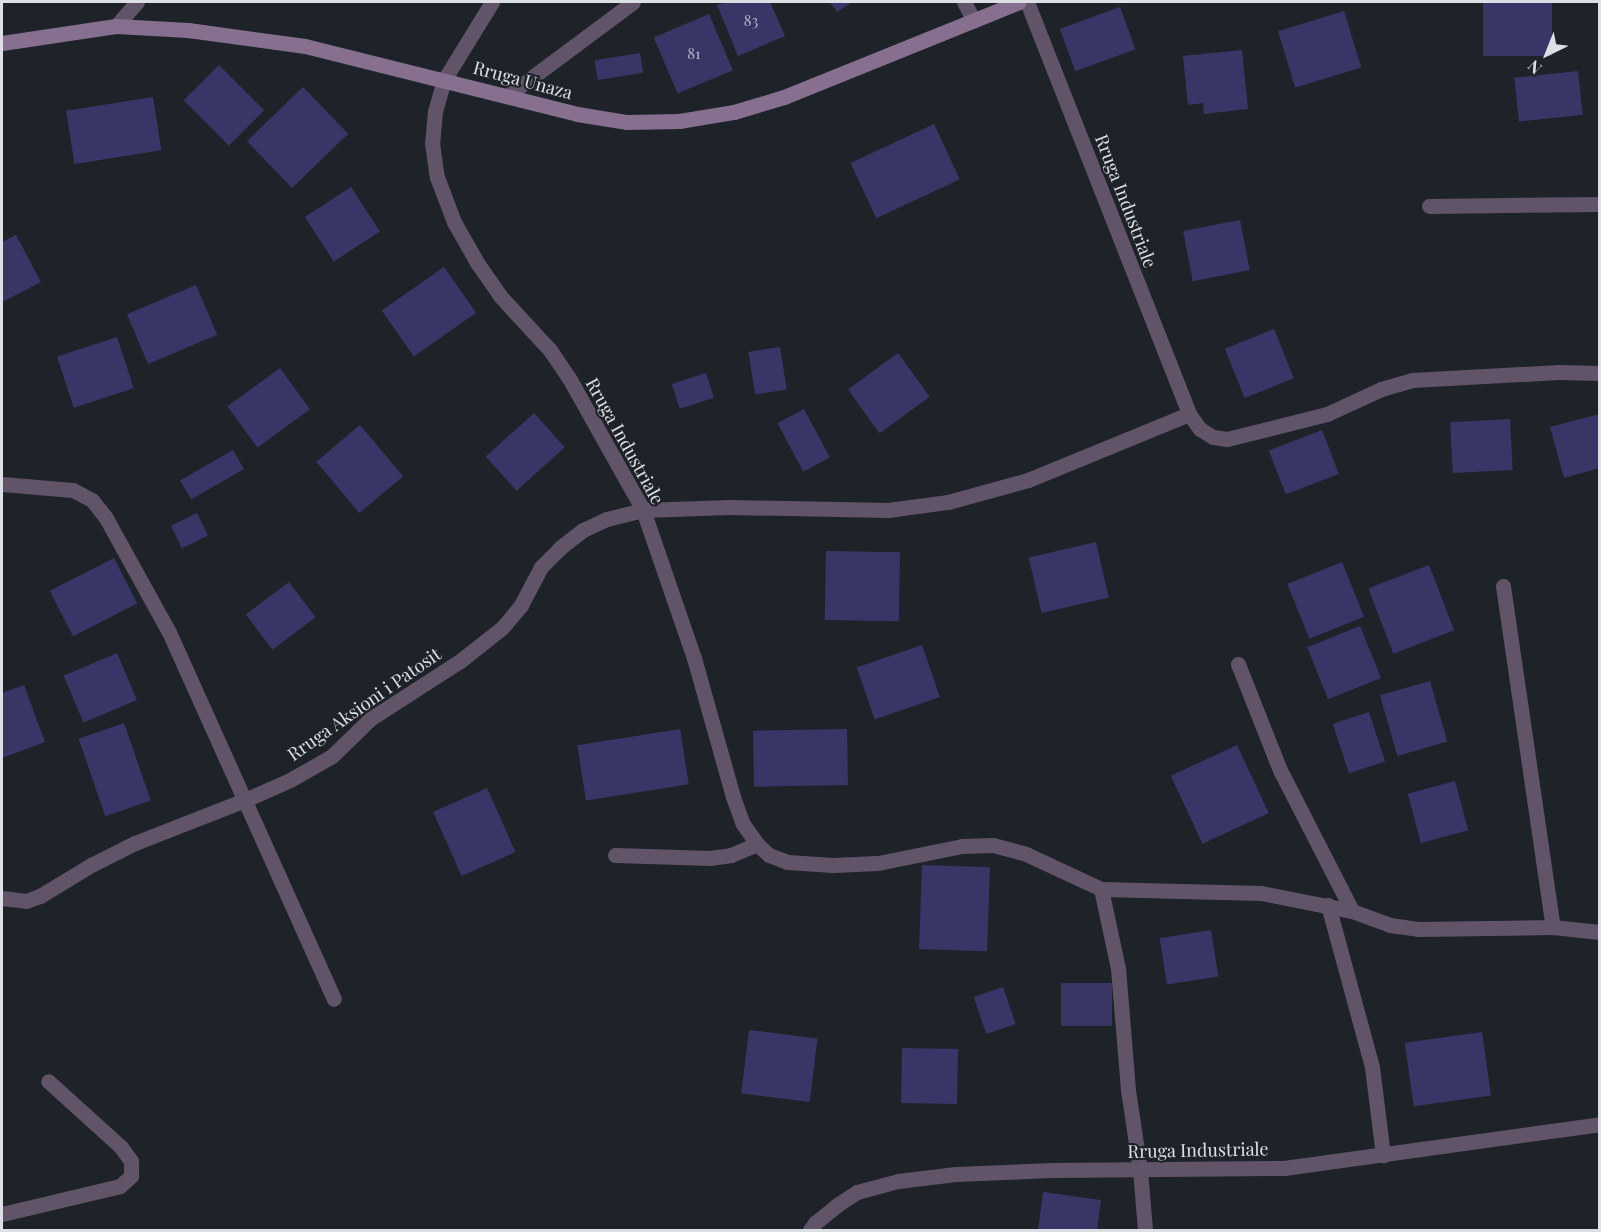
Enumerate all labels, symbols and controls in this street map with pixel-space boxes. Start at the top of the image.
house number: 83 [744,12,758,30]
north arrow [1517,24,1577,84]
house number: 81 [687,45,701,63]
street label: Rruga Unaza [471,56,575,104]
text: N [1523,56,1546,79]
street label: Rruga Industriale [1091,131,1161,271]
street label: Rruga Industriale [581,374,669,508]
street label: Rruga Aksioni i Patosit [283,643,445,765]
street label: Rruga Industriale [1127,1138,1269,1162]

